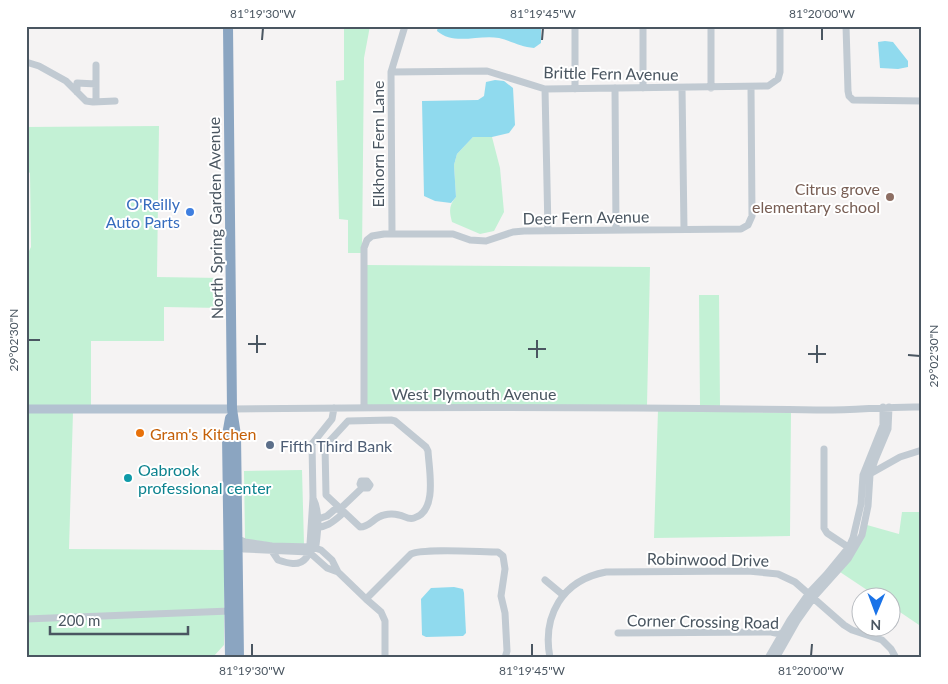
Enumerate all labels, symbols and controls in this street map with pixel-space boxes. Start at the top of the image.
text: 81°19'30"W [230,6,297,21]
text: 81°19'45"W [510,6,577,21]
text: 81°20'00"W [789,6,856,21]
street label: Brittle Fern Avenue [543,62,679,84]
street label: Elkhorn Fern Lane [368,80,387,208]
street label: North Spring Garden Avenue [204,117,226,319]
place label: Citrus grove elementary school [752,179,880,216]
marker: Citrus grove elementary school [884,191,896,203]
place label: O'Reilly Auto Parts [106,194,181,231]
marker: O'Reilly Auto Parts [184,206,196,218]
street label: Deer Fern Avenue [523,206,649,228]
text: 29°02'30"N [6,309,21,371]
text: 29°02'30"N [926,325,941,387]
street label: West Plymouth Avenue [392,384,556,403]
place label: Gram's Kitchen [150,424,256,443]
marker: Gram's Kitchen [134,427,146,439]
place label: Fifth Third Bank [280,436,393,455]
marker: Fifth Third Bank [264,439,276,451]
place label: Oabrook professional center [138,460,272,497]
marker: Oabrook professional center [122,472,134,484]
street label: Robinwood Drive [647,548,769,570]
north arrow [850,586,900,636]
scale bar [50,604,188,636]
street label: Corner Crossing Road [627,610,779,632]
text: 200 m [58,611,100,629]
text: N [870,617,881,634]
text: 81°19'30"W [219,663,286,678]
text: 81°19'45"W [499,663,566,678]
text: 81°20'00"W [778,663,845,678]

